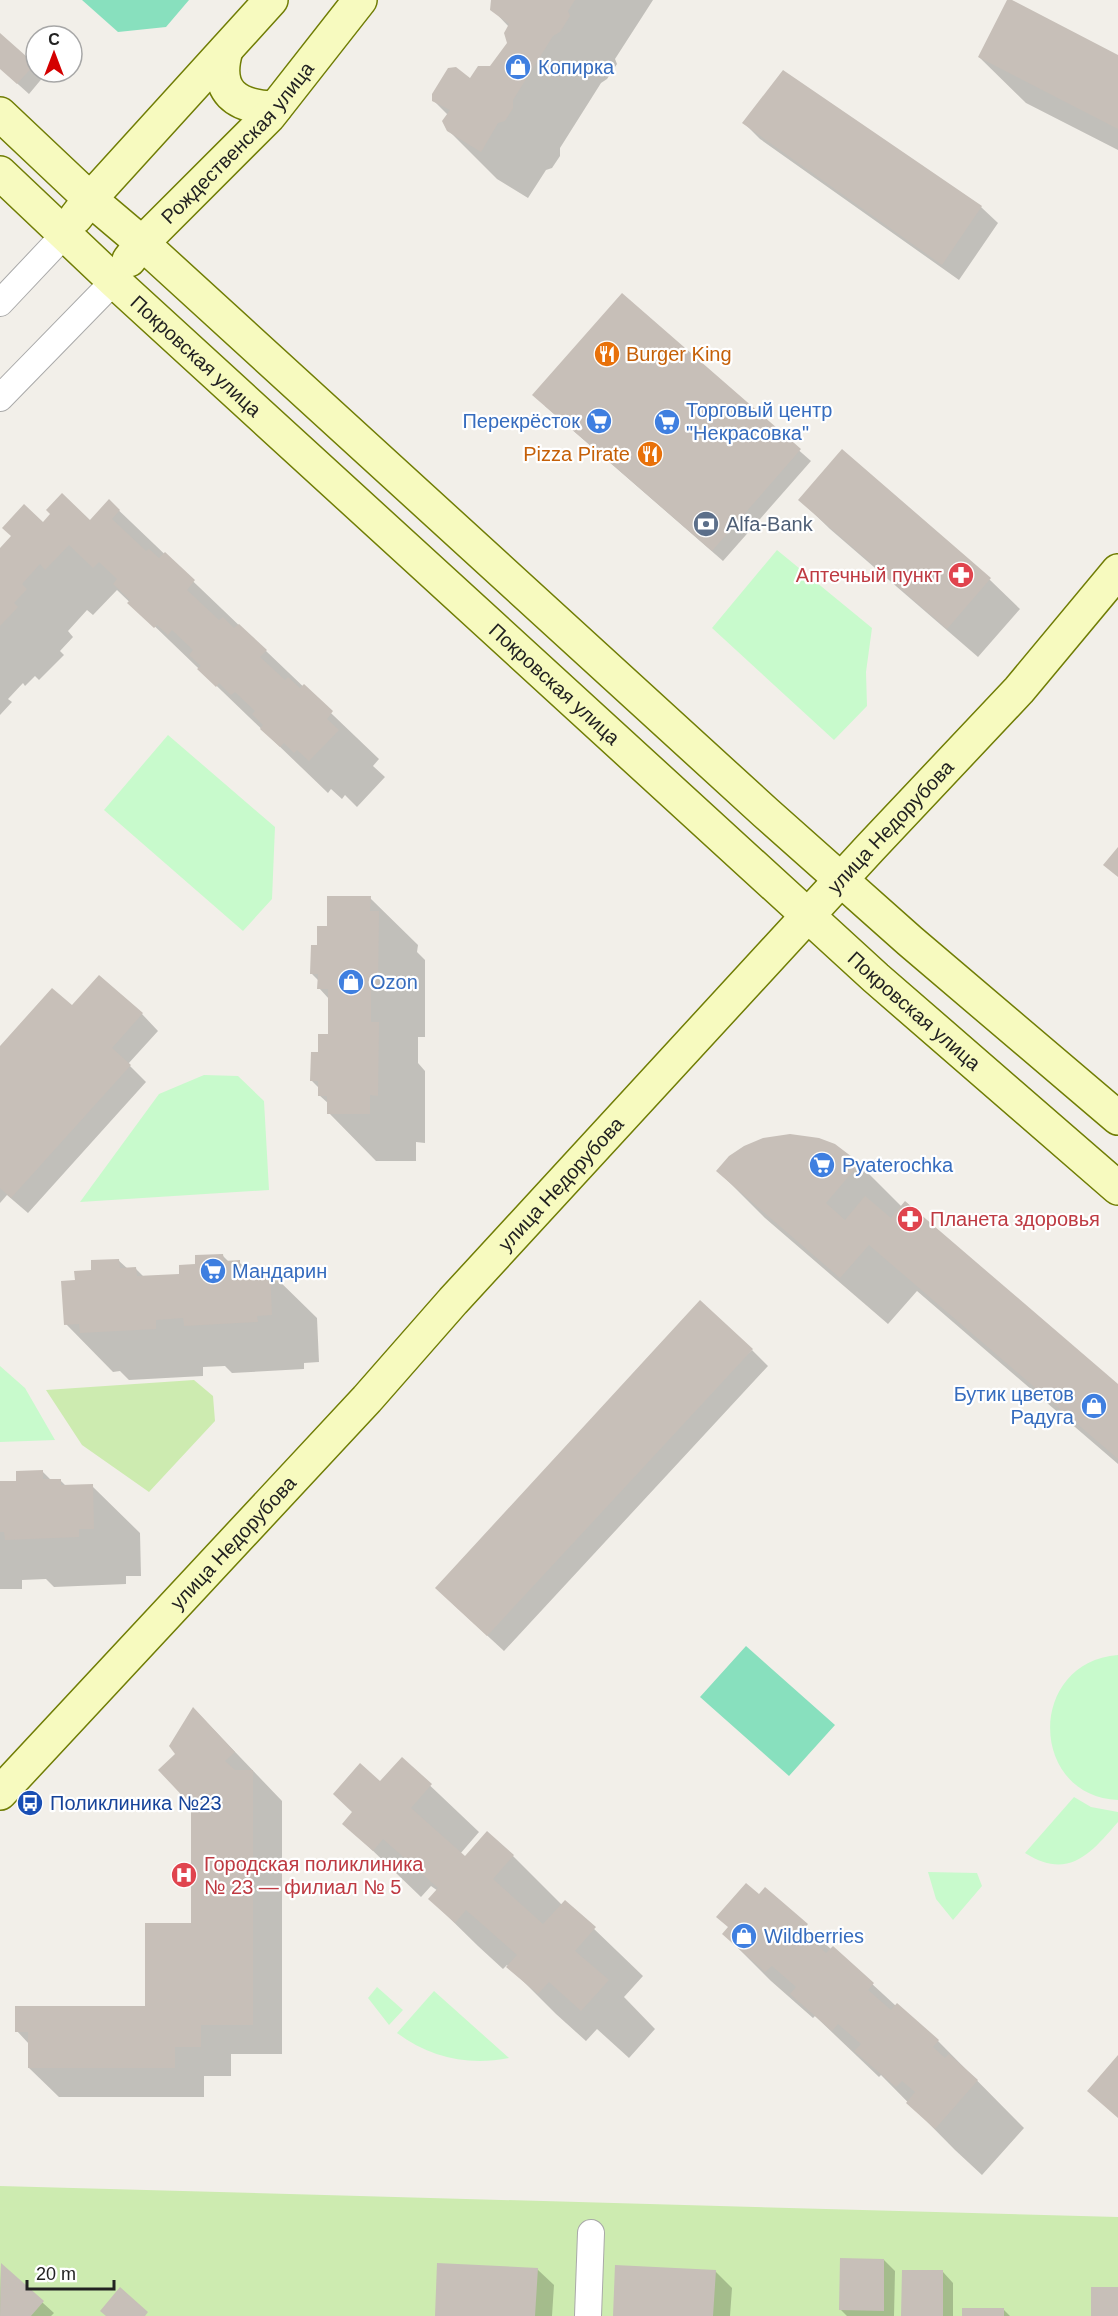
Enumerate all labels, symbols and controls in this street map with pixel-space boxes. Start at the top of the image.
north arrow [24,24,84,84]
text: С [48,31,60,48]
shop icon: Копирка [503,52,533,82]
place label: Копирка [538,56,615,78]
street label: Рождественская улица [157,57,319,228]
street label: Покровская улица [126,291,266,422]
restaurant icon: Burger King [592,339,622,369]
place label: Burger King [626,343,732,365]
place label: Торговый центр "Некрасовка" [686,399,832,444]
supermarket icon: Перекрёсток [584,406,614,436]
supermarket icon: Торговый центр "Некрасовка" [652,407,682,437]
place label: Перекрёсток [462,410,580,432]
restaurant icon: Pizza Pirate [635,439,665,469]
place label: Pizza Pirate [523,443,630,465]
bank icon: Alfa-Bank [691,509,721,539]
place label: Alfa-Bank [726,513,814,535]
pharmacy icon: Аптечный пункт [946,560,976,590]
place label: Аптечный пункт [796,564,942,586]
street label: Покровская улица [485,619,625,750]
street label: улица Недорубова [823,755,958,898]
street label: Покровская улица [843,947,986,1075]
shop icon: Ozon [336,967,366,997]
place label: Ozon [370,971,418,993]
street label: улица Недорубова [494,1112,628,1255]
supermarket icon: Pyaterochka [807,1150,837,1180]
place label: Pyaterochka [842,1154,954,1176]
pharmacy icon: Планета здоровья [895,1204,925,1234]
place label: Планета здоровья [930,1208,1100,1230]
supermarket icon: Мандарин [198,1256,228,1286]
place label: Мандарин [232,1260,327,1282]
place label: Бутик цветов Радуга [954,1383,1075,1428]
shop icon: Бутик цветов Радуга [1079,1391,1109,1421]
street label: улица Недорубова [166,1471,301,1614]
bus stop icon: Поликлиника №23 [15,1788,45,1818]
place label: Поликлиника №23 [50,1792,222,1814]
place label: Городская поликлиника № 23 — филиал № 5 [204,1853,424,1898]
hospital icon: Городская поликлиника № 23 — филиал № 5 [169,1860,199,1890]
shop icon: Wildberries [729,1921,759,1951]
place label: Wildberries [764,1925,864,1947]
scale bar [27,2253,114,2291]
text: 20 m [36,2264,76,2284]

